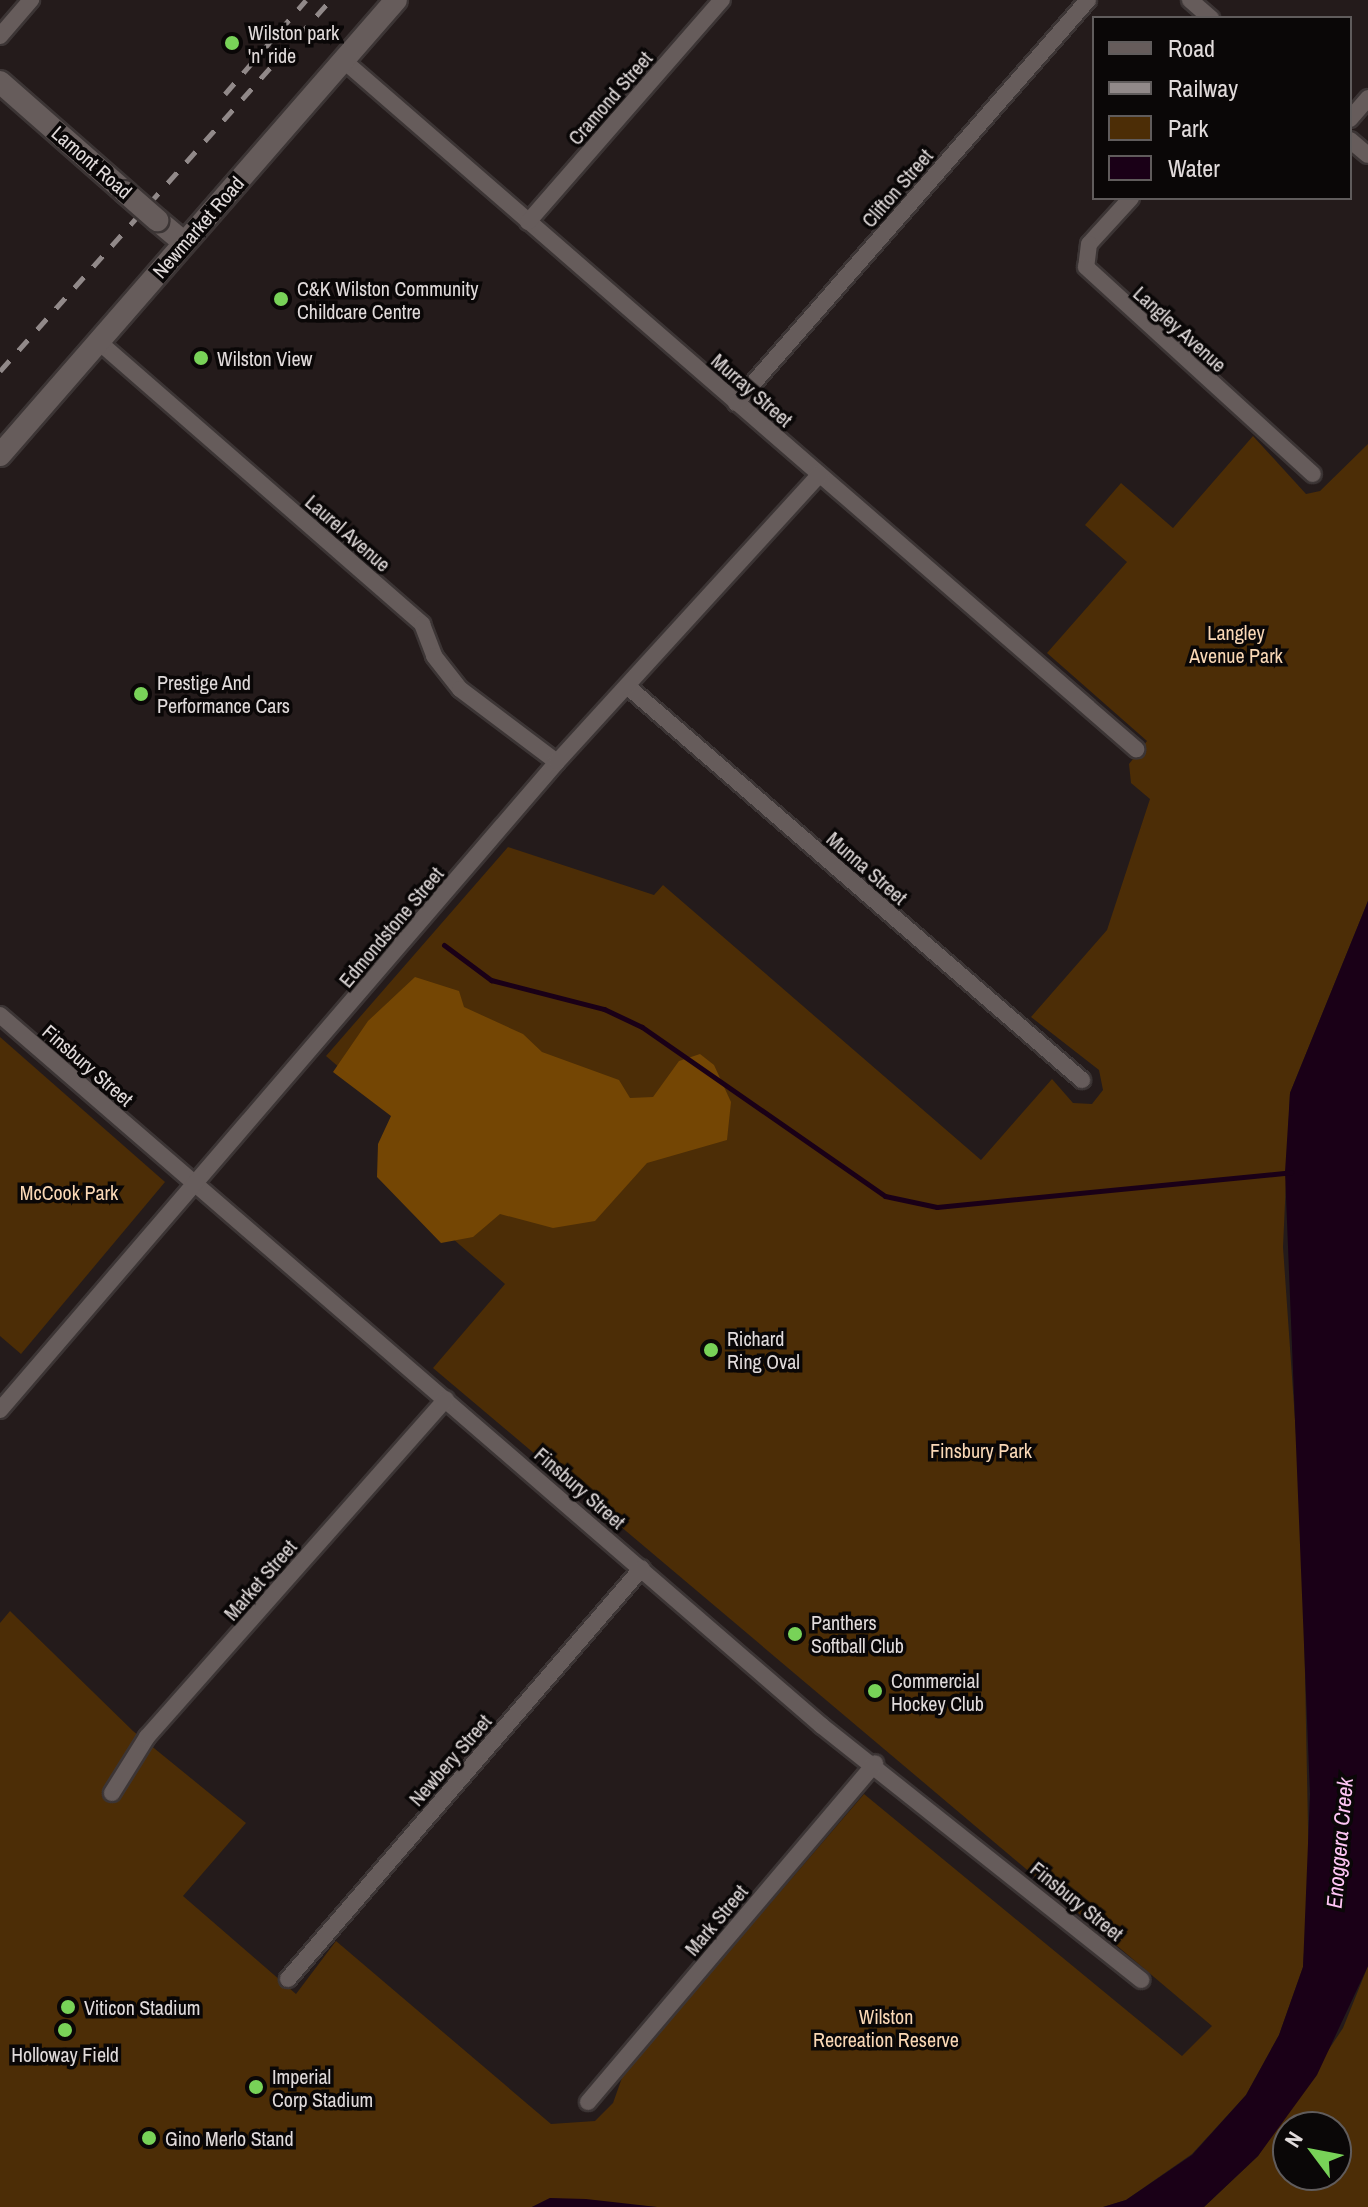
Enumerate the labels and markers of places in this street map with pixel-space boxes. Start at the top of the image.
place label: Wilston park 'n' ride [248,20,339,67]
marker: Wilston park 'n' ride [223,34,241,52]
place label: C&K Wilston Community Childcare Centre [297,276,478,323]
marker: C&K Wilston Community Childcare Centre [272,290,290,308]
place label: Wilston View [217,346,312,370]
marker: Wilston View [192,349,210,367]
place label: Prestige And Performance Cars [157,670,290,717]
marker: Prestige And Performance Cars [132,685,150,703]
place label: Richard Ring Oval [727,1326,800,1373]
marker: Richard Ring Oval [702,1341,720,1359]
place label: Panthers Softball Club [811,1610,904,1657]
marker: Panthers Softball Club [786,1625,804,1643]
place label: Commercial Hockey Club [891,1668,984,1715]
marker: Commercial Hockey Club [866,1682,884,1700]
place label: Viticon Stadium [84,1995,200,2019]
marker: Viticon Stadium [59,1998,77,2016]
marker: Holloway Field [56,2021,74,2039]
place label: Holloway Field [11,2042,119,2066]
place label: Imperial Corp Stadium [272,2064,373,2111]
marker: Imperial Corp Stadium [247,2078,265,2096]
place label: Gino Merlo Stand [165,2126,294,2150]
marker: Gino Merlo Stand [140,2129,158,2147]

